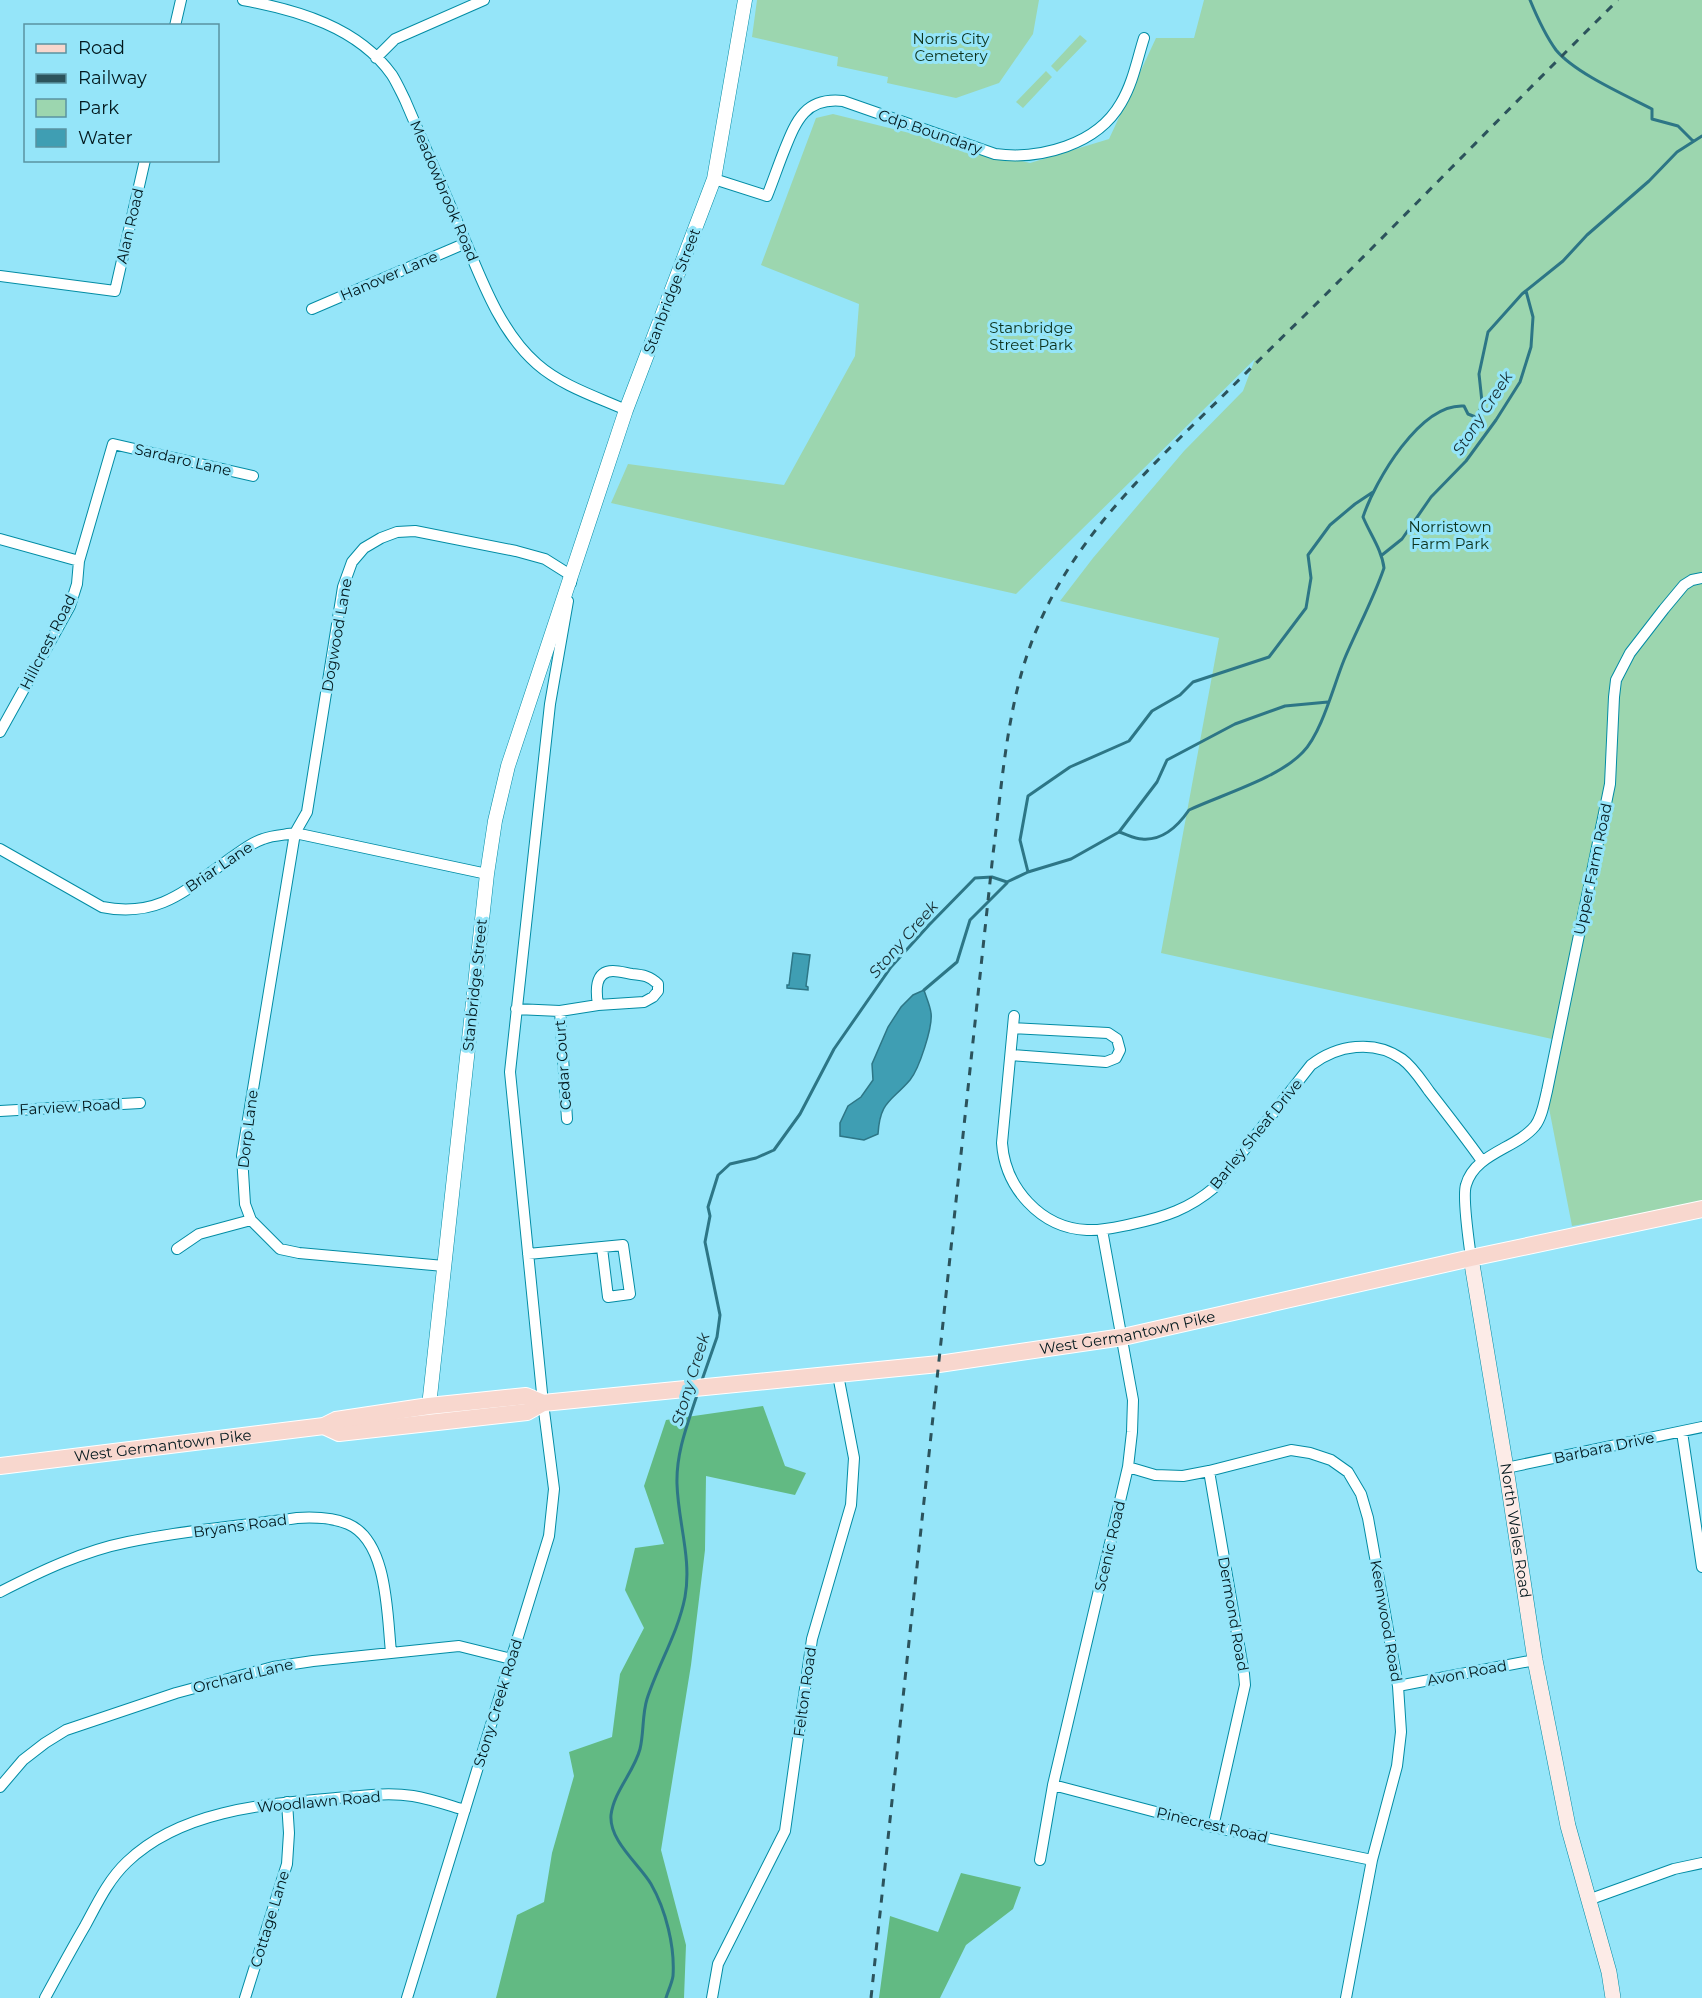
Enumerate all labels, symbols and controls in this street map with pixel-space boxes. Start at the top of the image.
legend [24,24,219,162]
park label: Norris City Cemetery [913,29,990,65]
text: Road [78,37,125,59]
text: Railway [78,67,147,89]
text: Park [78,97,119,119]
street label: Cdp Boundary [876,105,985,158]
street label: Meadowbrook Road [406,117,483,264]
text: Water [78,127,133,149]
street label: Alan Road [112,186,147,266]
street label: Stanbridge Street [639,225,704,356]
street label: Hanover Lane [337,246,440,305]
park label: Stanbridge Street Park [989,318,1073,354]
water label: Stony Creek [1448,367,1517,459]
street label: Sardaro Lane [133,439,233,480]
park label: Norristown Farm Park [1408,517,1492,553]
street label: Dogwood Lane [317,577,356,693]
street label: Hillcrest Road [15,591,80,693]
street label: Upper Farm Road [1569,801,1616,937]
street label: Briar Lane [182,837,256,896]
water label: Stony Creek [865,896,943,982]
street label: Stanbridge Street [458,918,491,1052]
street label: Cedar Court [550,1019,575,1111]
street label: Barley Sheaf Drive [1205,1075,1306,1193]
street label: Dorp Lane [233,1089,262,1169]
street label: Farview Road [19,1094,121,1119]
street label: West Germantown Pike [1038,1306,1217,1358]
water label: Stony Creek [667,1329,714,1428]
street label: West Germantown Pike [73,1425,252,1466]
street label: Barbara Drive [1552,1428,1656,1467]
street label: North Wales Road [1496,1461,1535,1599]
street label: Scenic Road [1090,1499,1129,1593]
street label: Bryans Road [192,1510,288,1541]
street label: Dermond Road [1214,1555,1253,1673]
street label: Keenwood Road [1366,1558,1407,1683]
street label: Stony Creek Road [469,1636,526,1769]
street label: Felton Road [789,1646,820,1738]
street label: Orchard Lane [191,1654,295,1697]
street label: Avon Road [1425,1655,1508,1690]
street label: Woodlawn Road [256,1787,382,1816]
street label: Pinecrest Road [1154,1802,1270,1847]
street label: Cottage Lane [246,1868,293,1970]

